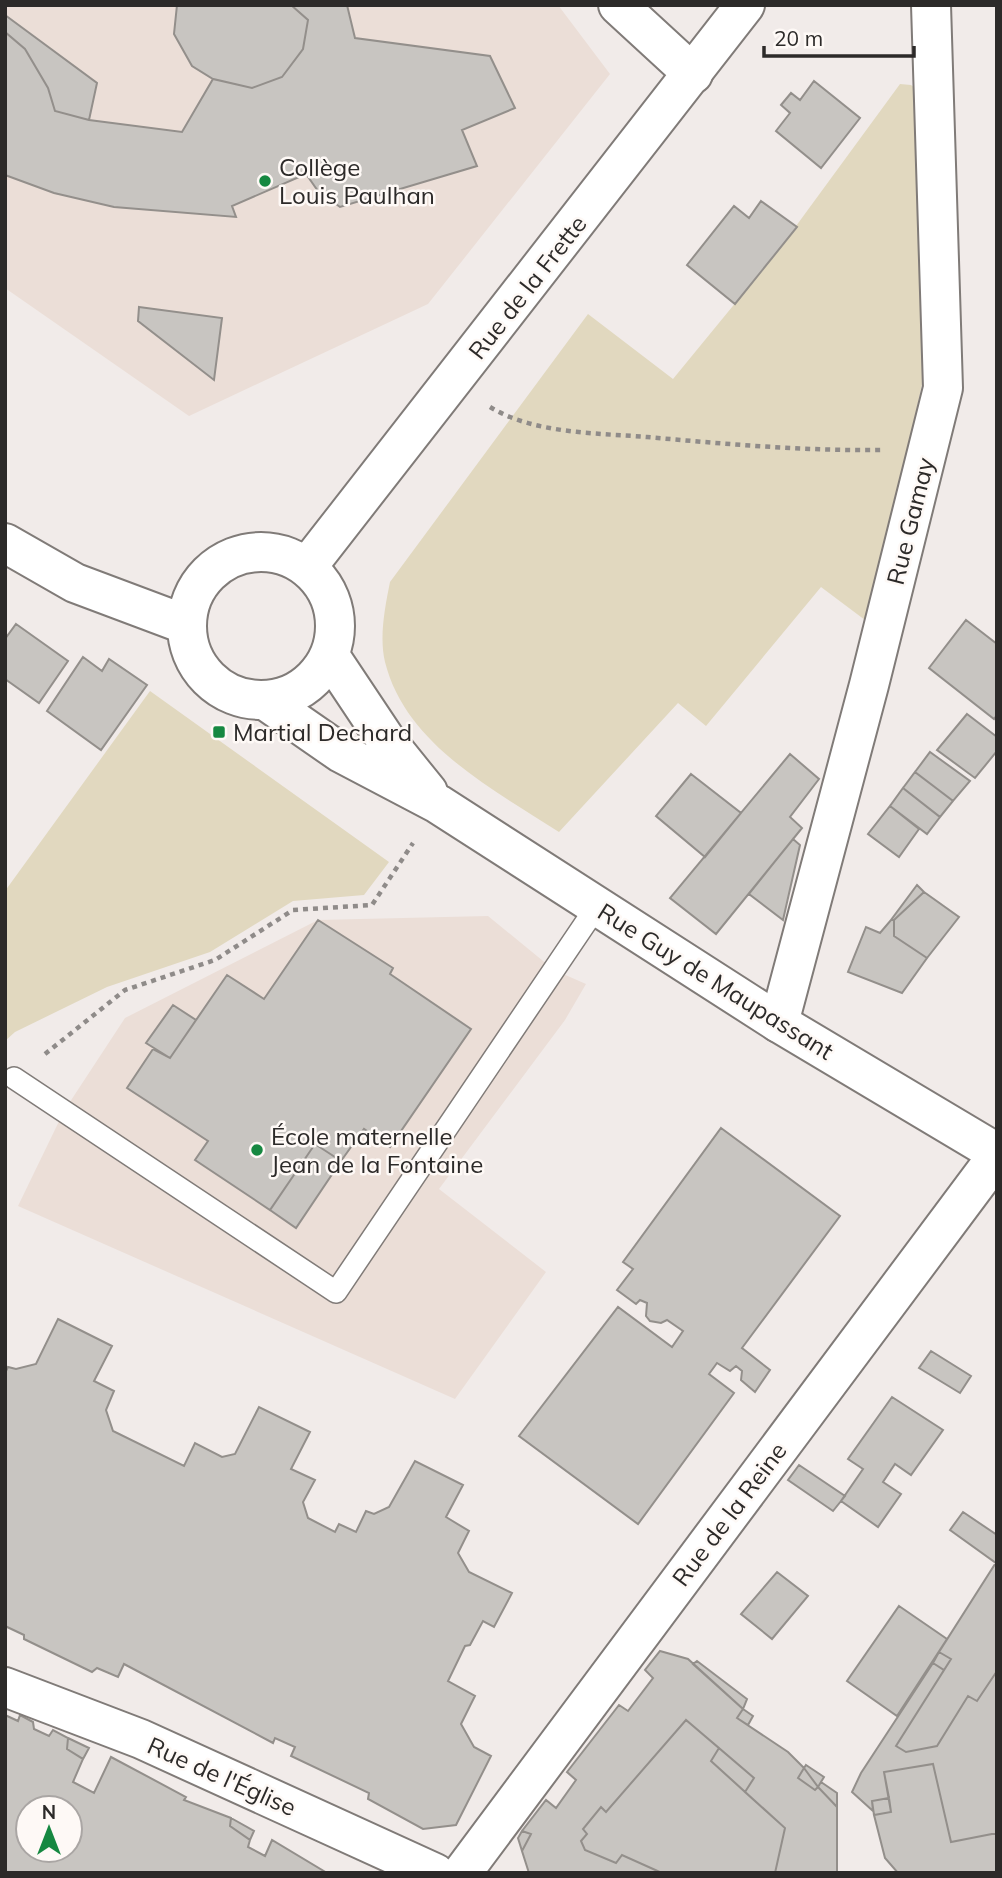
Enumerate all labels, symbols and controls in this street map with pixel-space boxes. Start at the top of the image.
scale bar [764,14,914,58]
text: 20 m [774,25,823,51]
place label: Collège Louis Paulhan [279,152,435,210]
marker: Collège Louis Paulhan [257,173,273,189]
street label: Rue de la Frette [462,209,592,365]
street label: Rue Gamay [880,454,940,588]
place label: Martial Dechard [233,717,412,747]
marker: Martial Dechard [211,724,227,740]
street label: Rue Guy de Maupassant [593,896,839,1066]
place label: École maternelle Jean de la Fontaine [271,1121,483,1179]
marker: École maternelle Jean de la Fontaine [249,1142,265,1158]
street label: Rue de la Reine [665,1436,793,1592]
street label: Rue de l'Église [143,1730,301,1822]
north arrow [14,1794,84,1864]
text: N [42,1800,56,1824]

